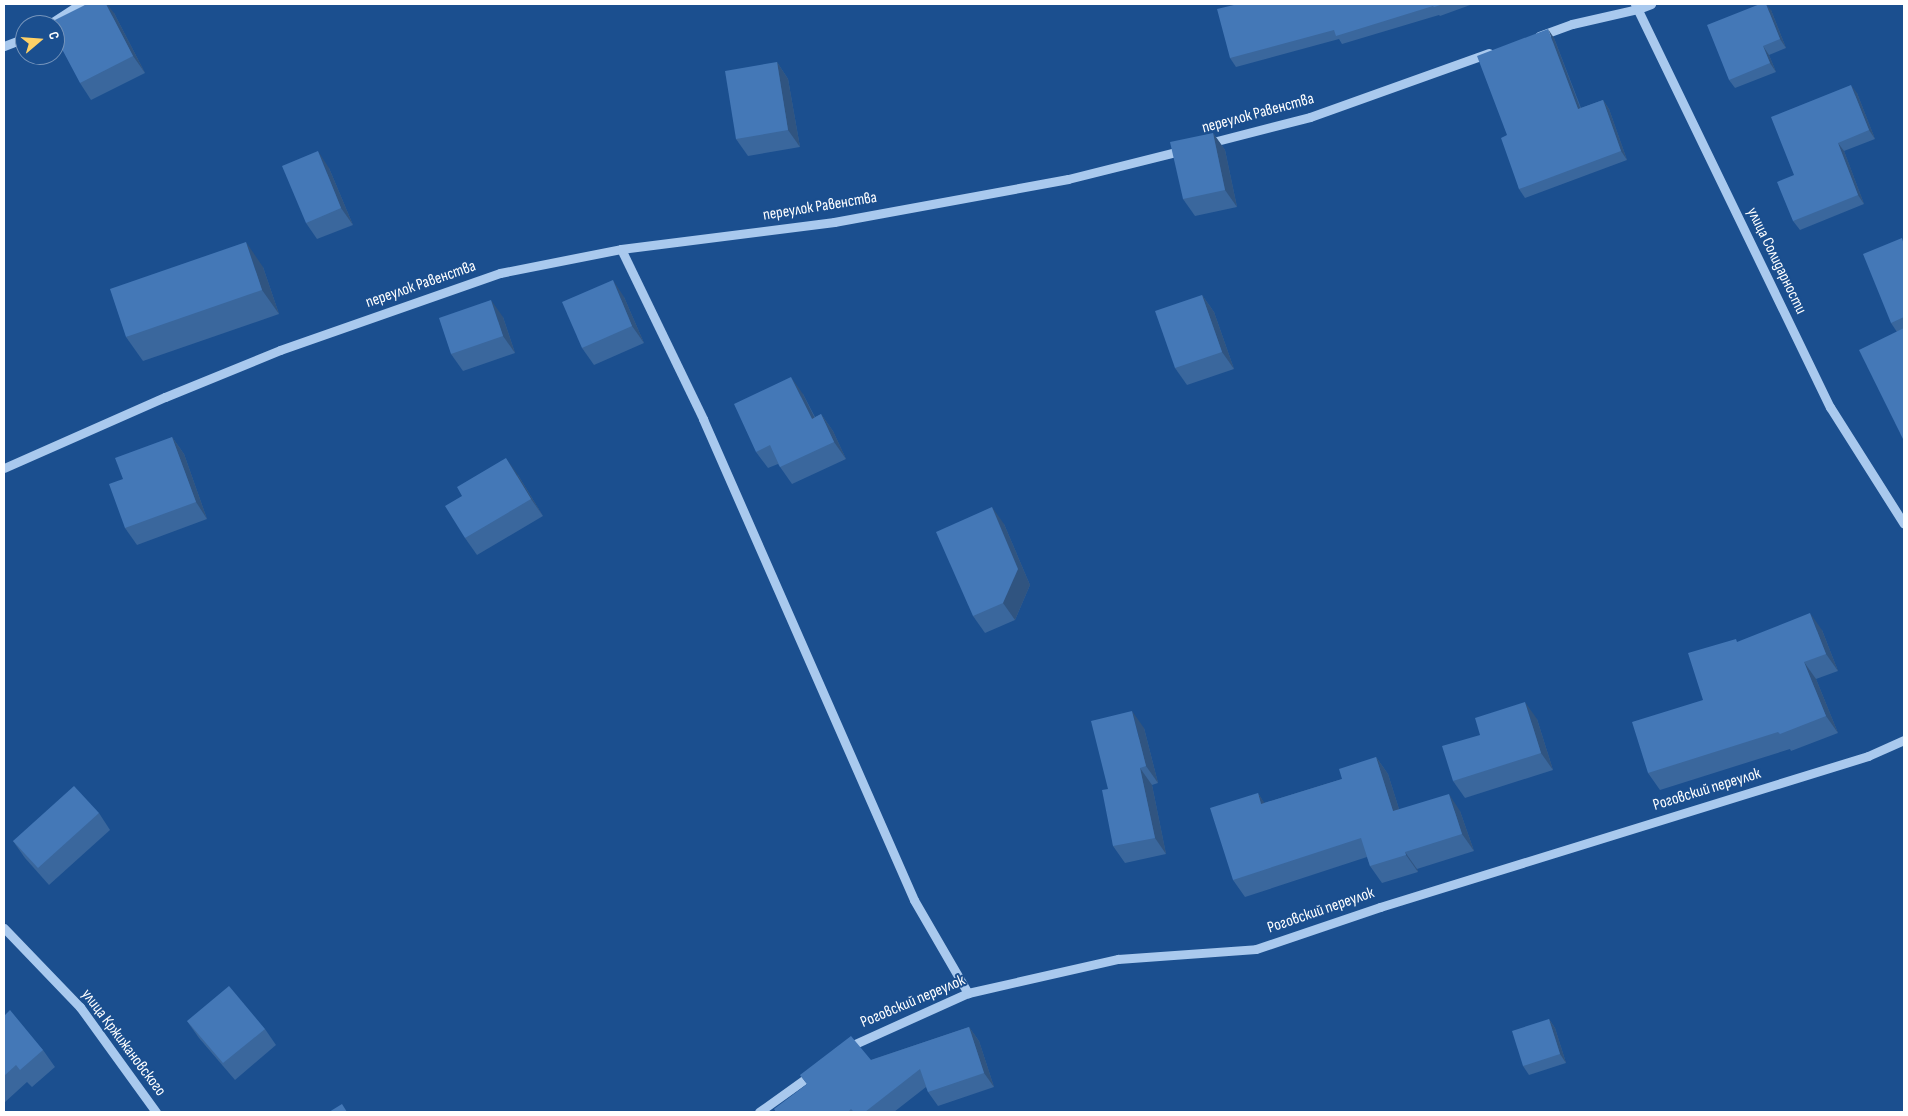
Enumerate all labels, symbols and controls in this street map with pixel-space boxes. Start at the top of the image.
north arrow [15,15,65,65]
text: С [45,29,63,42]
street label: переулок Равенства [1200,90,1316,138]
street label: переулок Равенства [762,189,878,225]
street label: улица Солидарности [1742,205,1810,317]
street label: переулок Равенства [363,257,479,313]
street label: Роговский переулок [1651,764,1763,816]
street label: Роговский переулок [1265,884,1377,938]
street label: Роговский переулок [858,971,968,1033]
street label: улица Кржижановского [77,986,169,1100]

